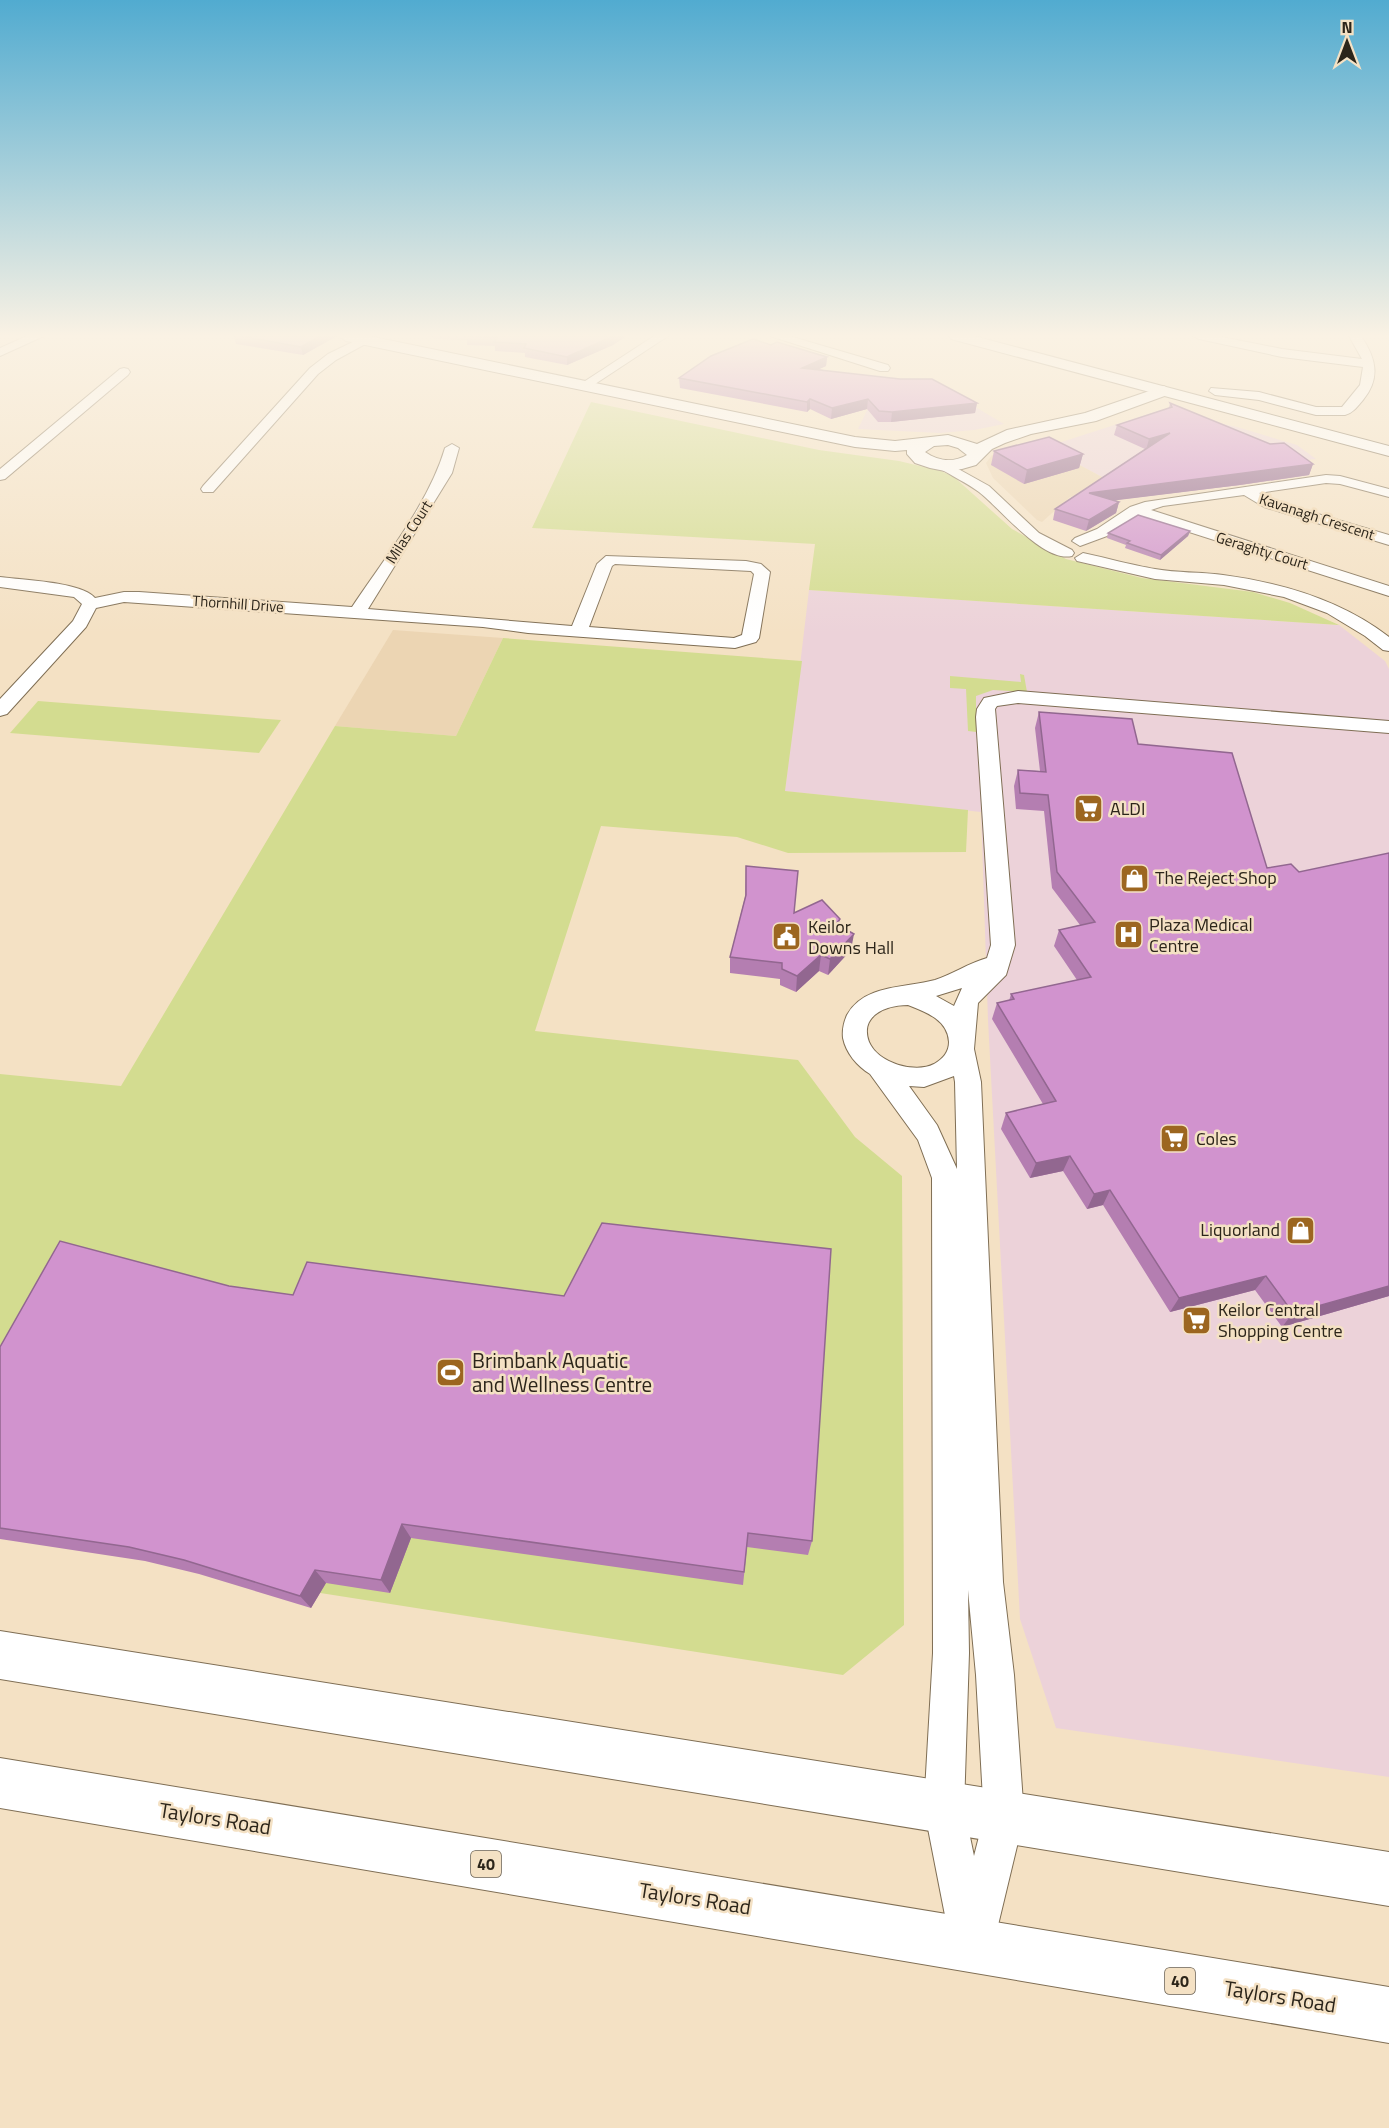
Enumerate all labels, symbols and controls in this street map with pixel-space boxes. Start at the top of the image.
north arrow [1317,12,1377,72]
text: N [1341,15,1353,39]
street label: Kavanagh Crescent [1256,487,1379,546]
street label: Milas Court [379,495,438,568]
street label: Geraghty Court [1213,526,1312,576]
street label: Thornhill Drive [192,589,284,618]
supermarket icon: ALDI [1073,793,1105,825]
place label: ALDI [1110,795,1145,822]
shop icon: The Reject Shop [1118,862,1150,894]
place label: The Reject Shop [1155,864,1277,891]
place label: Plaza Medical Centre [1149,911,1253,959]
place label: Keilor Downs Hall [808,913,894,961]
hospital icon: Plaza Medical Centre [1112,919,1144,951]
public building icon: Keilor Downs Hall [771,921,803,953]
supermarket icon: Coles [1159,1123,1191,1155]
place label: Coles [1196,1125,1237,1152]
shop icon: Liquorland [1285,1214,1317,1246]
place label: Liquorland [1200,1216,1280,1243]
place label: Keilor Central Shopping Centre [1218,1296,1343,1344]
supermarket icon: Keilor Central Shopping Centre [1181,1304,1213,1336]
place label: Brimbank Aquatic and Wellness Centre [472,1344,652,1400]
sports icon: Brimbank Aquatic and Wellness Centre [435,1357,467,1389]
street label: Taylors Road [157,1793,273,1843]
road number: 40 [471,1851,501,1877]
street label: Taylors Road [637,1873,753,1923]
road number: 40 [1165,1968,1195,1994]
street label: Taylors Road [1222,1971,1338,2021]

